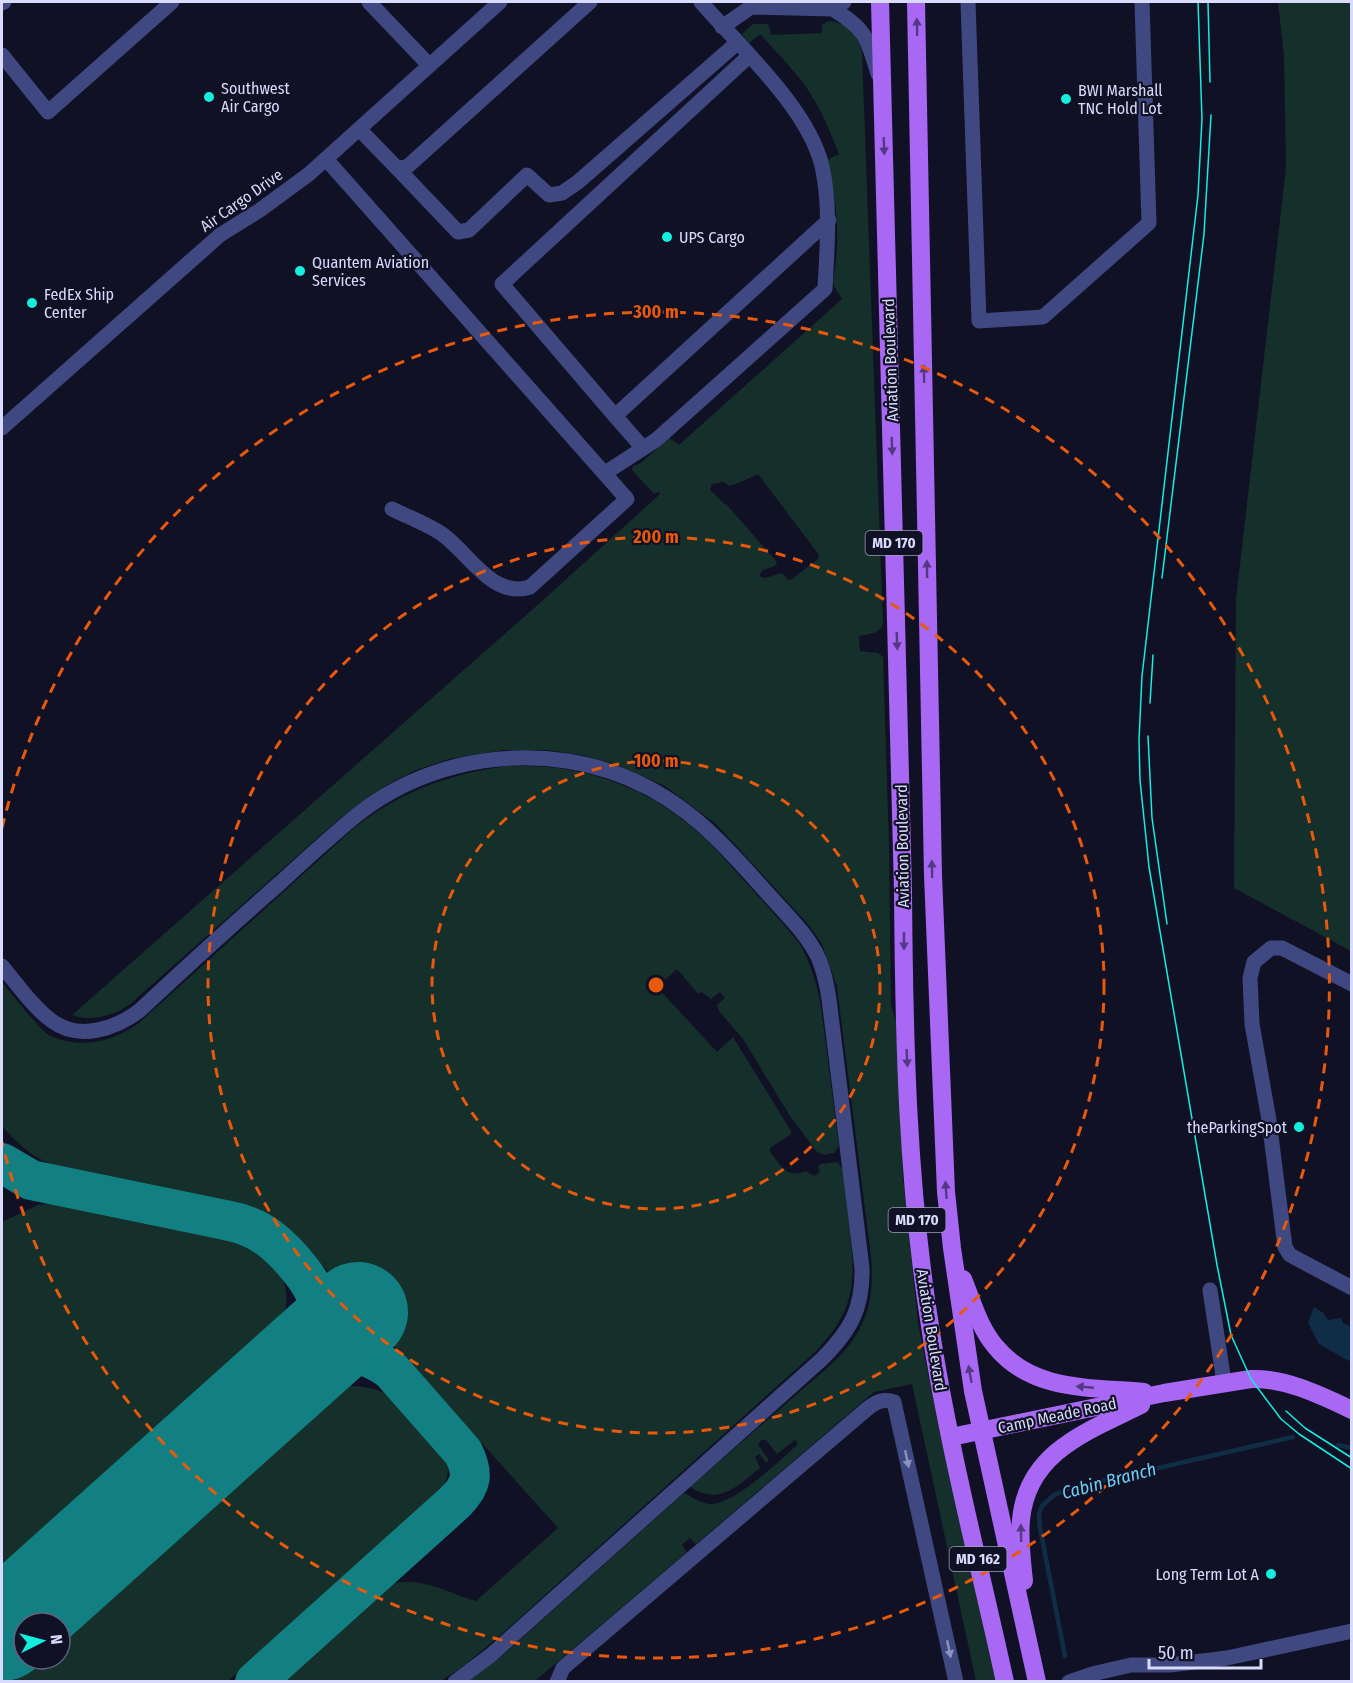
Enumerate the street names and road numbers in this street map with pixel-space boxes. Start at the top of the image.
street label: Air Cargo Drive [196,165,286,236]
street label: Aviation Boulevard [879,298,902,422]
road number: MD 170 [866,531,922,555]
street label: Aviation Boulevard [892,784,913,908]
road number: MD 170 [888,1208,946,1232]
street label: Aviation Boulevard [912,1268,951,1392]
street label: Camp Meade Road [996,1394,1118,1437]
road number: MD 162 [950,1547,1006,1571]

